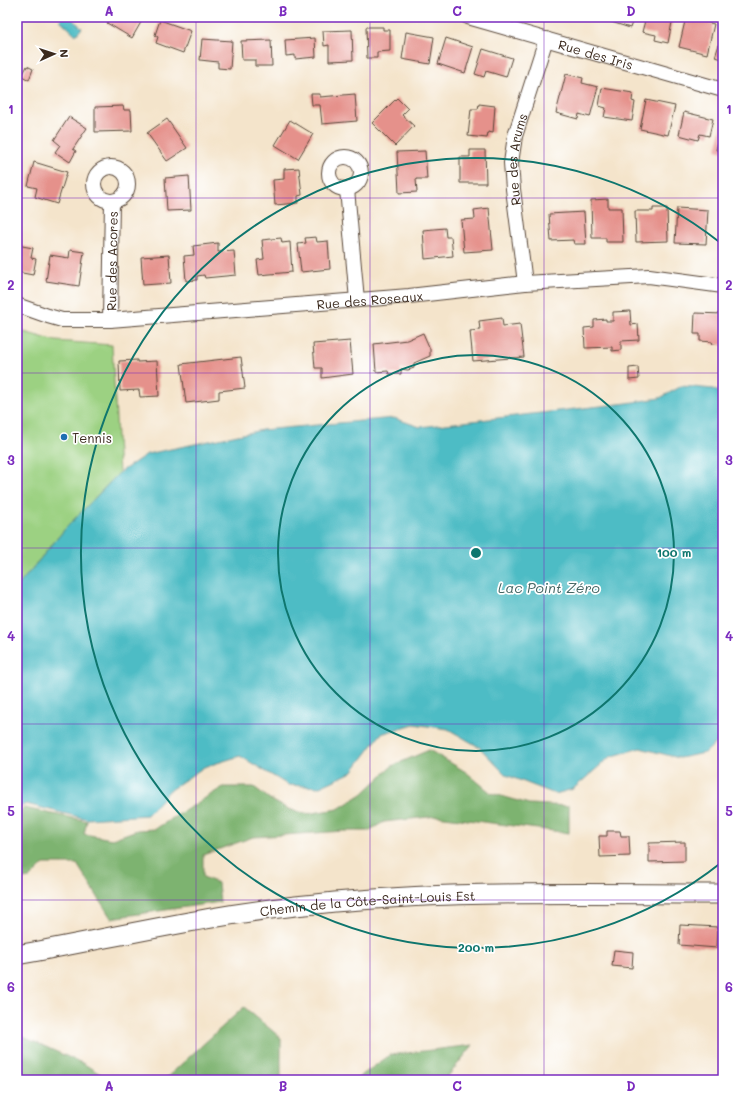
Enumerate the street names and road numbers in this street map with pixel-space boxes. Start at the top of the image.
street label: Rue des Iris [556,35,635,72]
street label: Rue des Arums [502,111,530,207]
street label: Rue des Acores [102,211,120,311]
street label: Rue des Roseaux [316,286,424,312]
street label: Chemin de la Côte-Saint-Louis Est [259,886,476,919]

